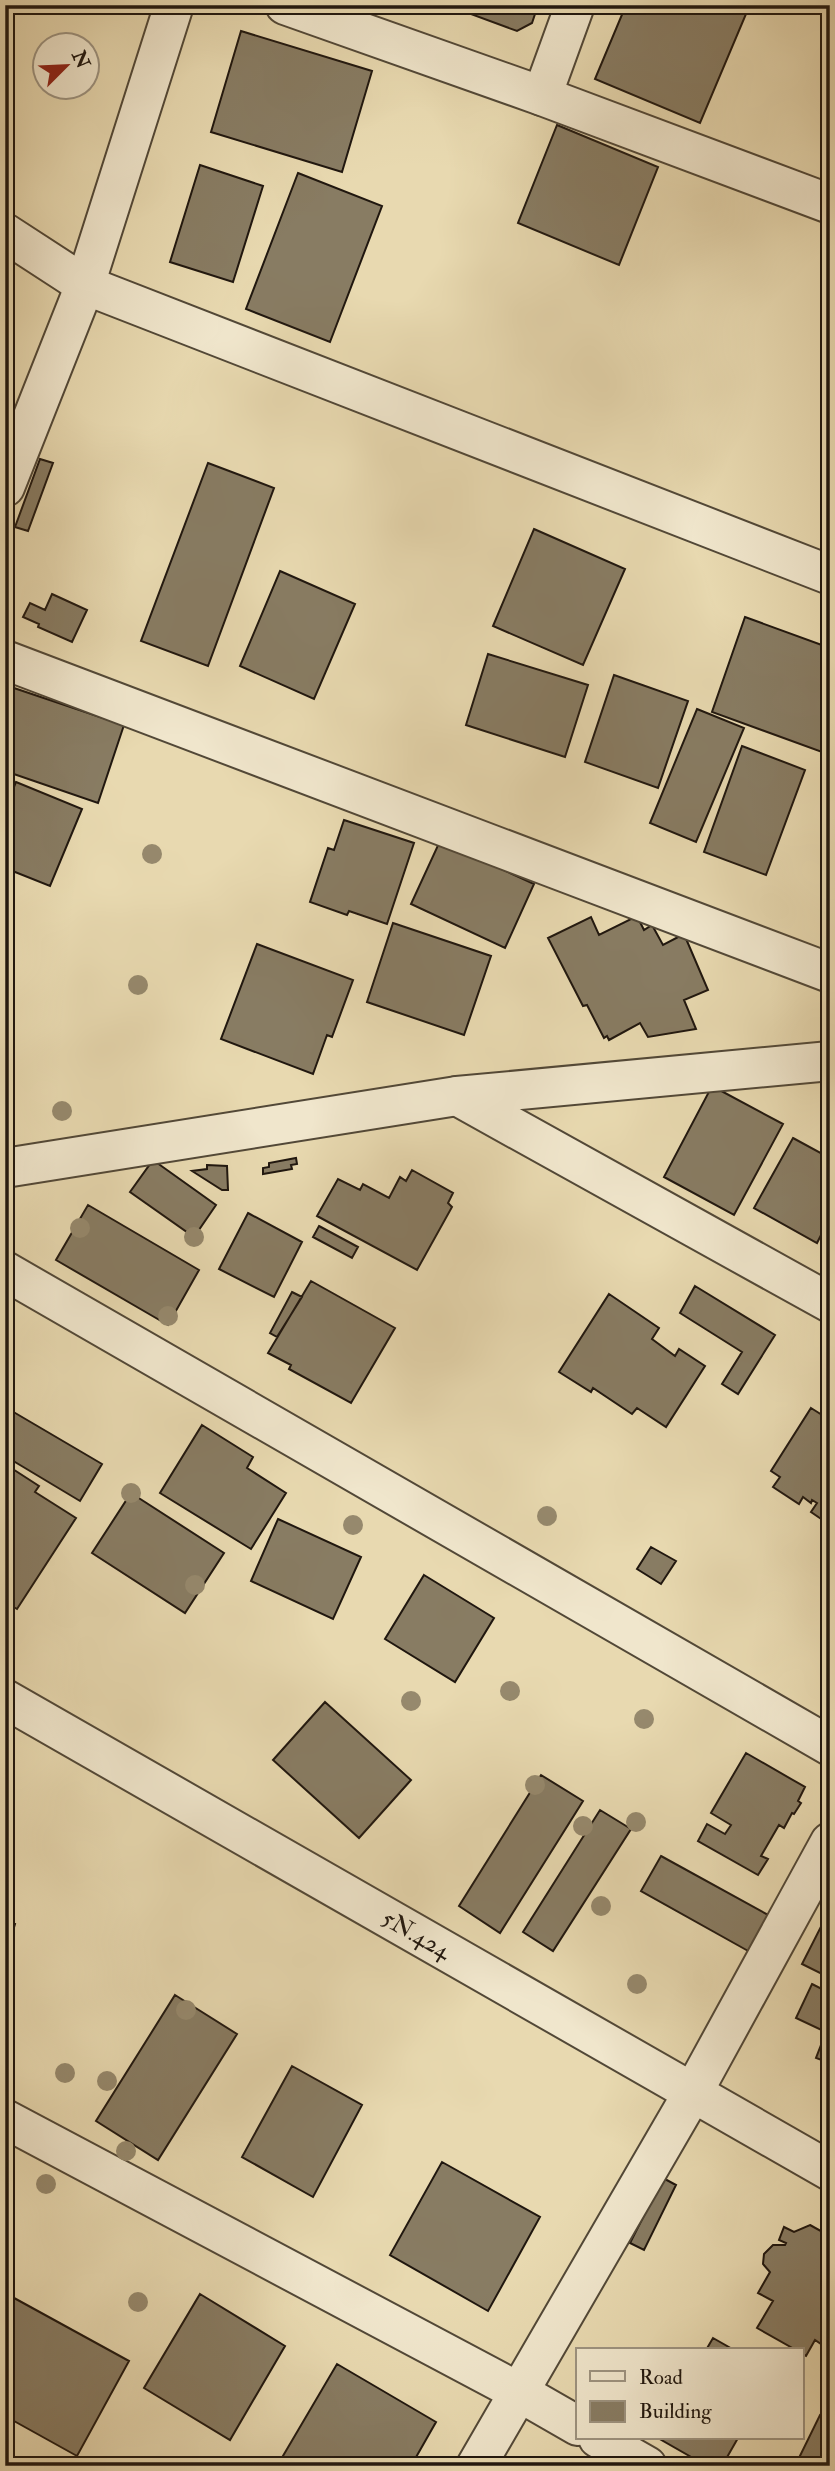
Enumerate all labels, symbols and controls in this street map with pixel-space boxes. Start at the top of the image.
north arrow [32,32,102,102]
text: N [66,46,95,73]
street label: 5N.424 [376,1903,457,1967]
legend [576,2348,804,2440]
text: Road [639,2364,684,2391]
text: Building [639,2398,712,2425]

